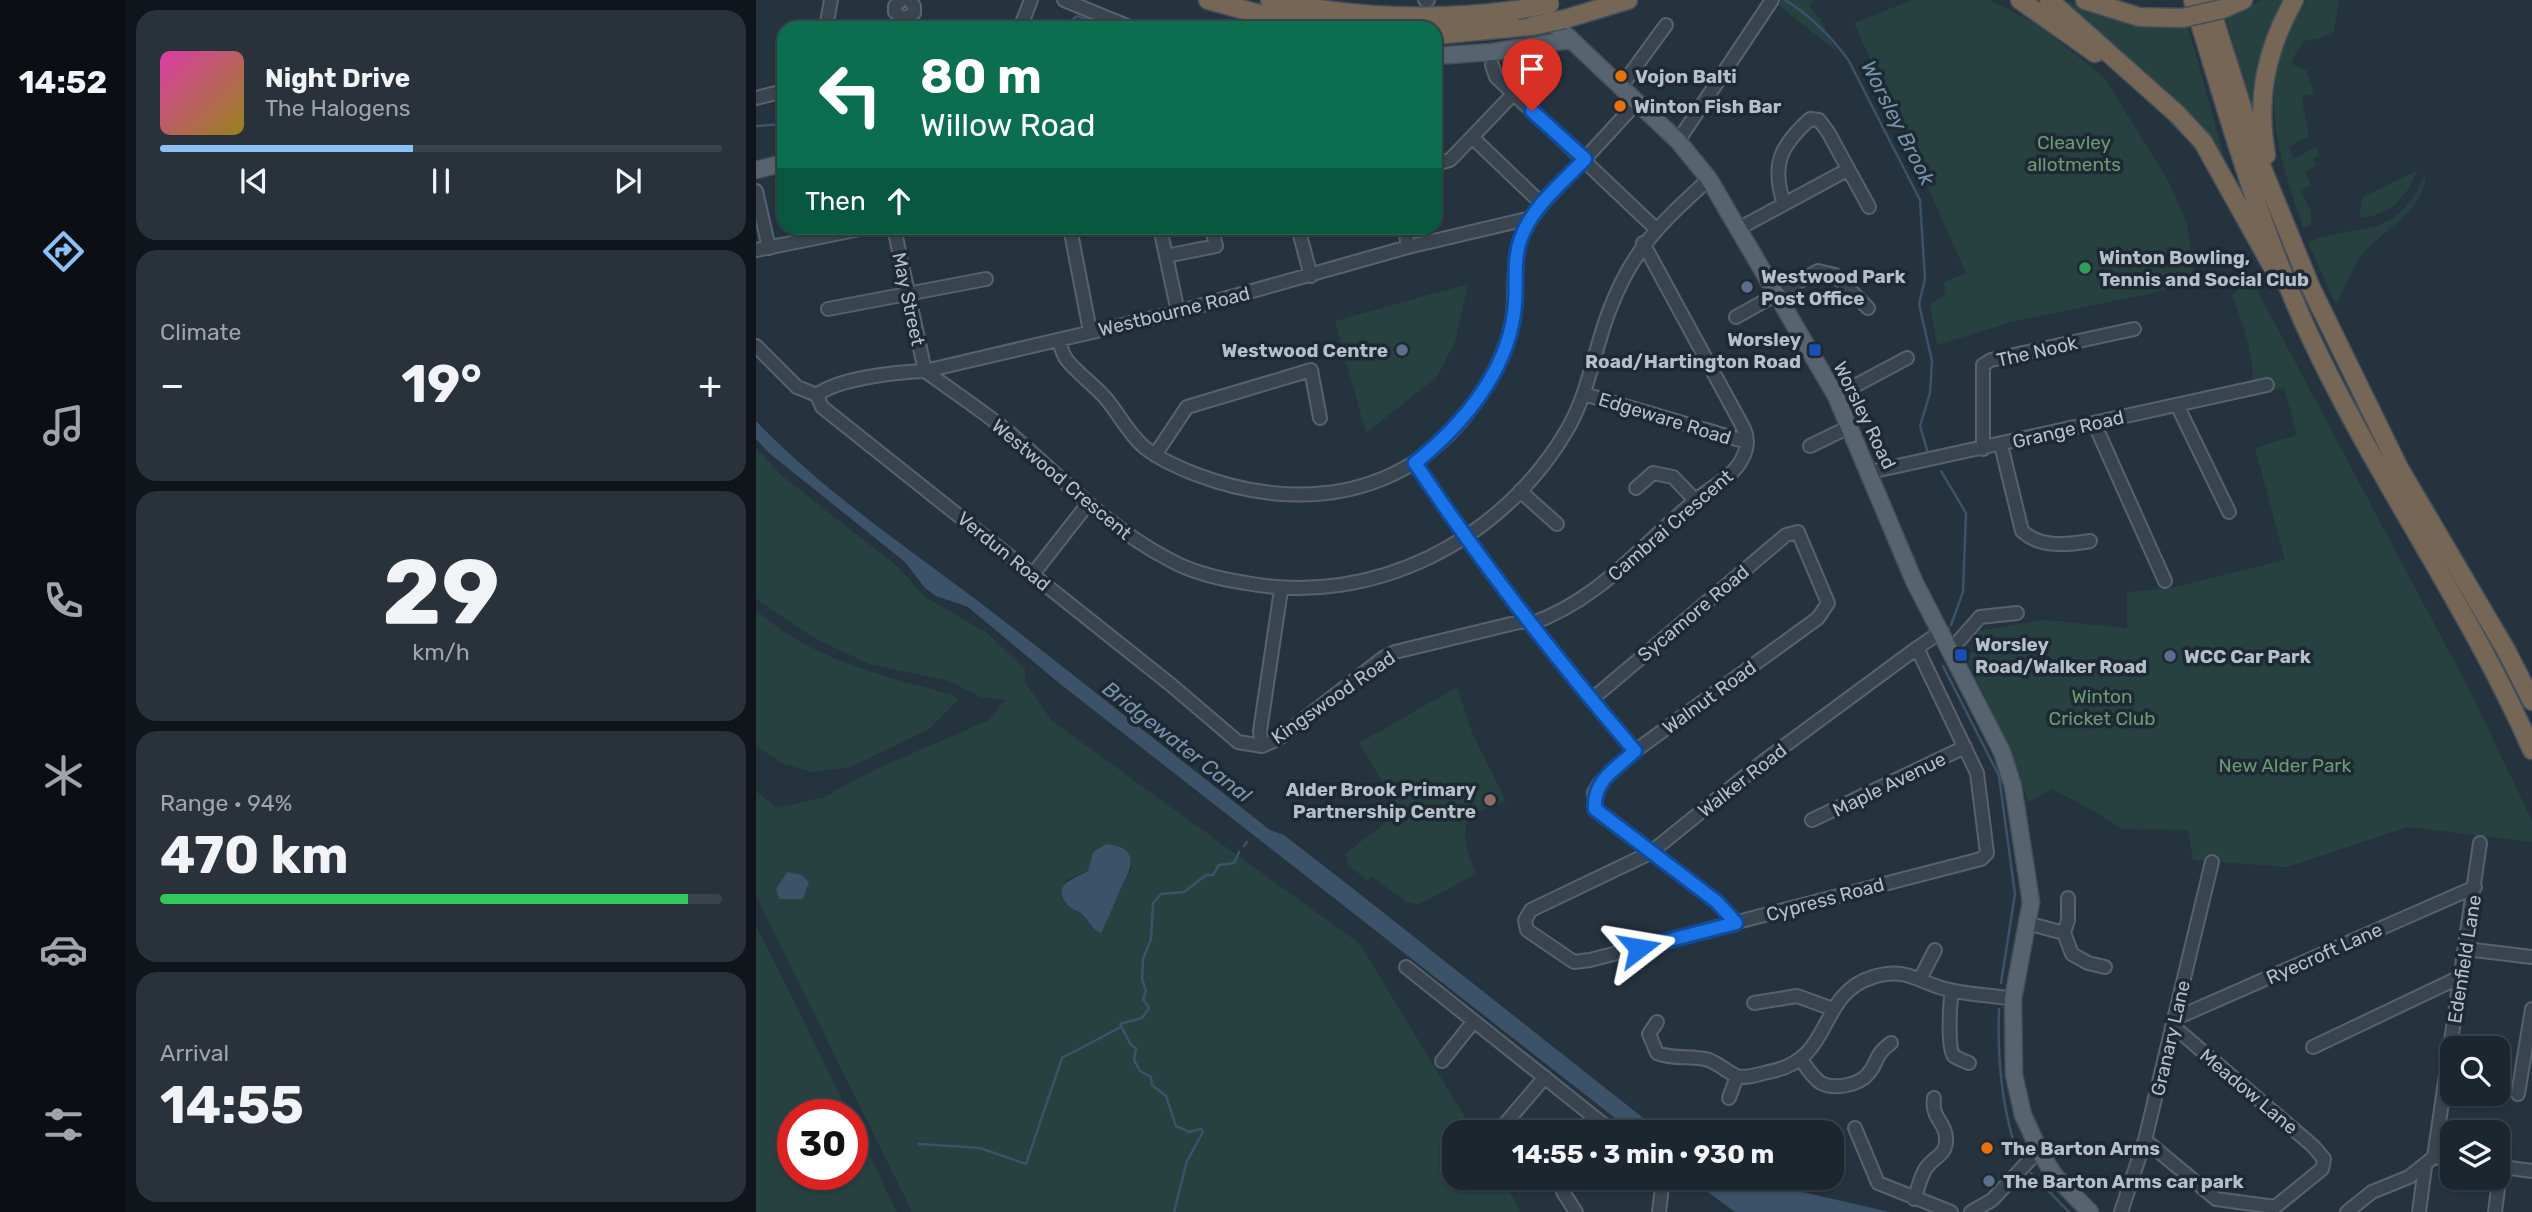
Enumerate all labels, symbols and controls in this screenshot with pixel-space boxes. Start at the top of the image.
pin [1502,39,1562,111]
text: 80 m [920,47,1042,105]
icon: left [805,49,896,140]
icon: arrive [1513,50,1551,88]
water label: Worsley Brook [1856,56,1941,190]
text: 14:52 [19,63,107,101]
text: Night Drive [265,63,410,94]
place label: Vojon Balti [1635,65,1737,88]
marker: Vojon Balti [1613,68,1629,84]
text: The Halogens [265,94,411,122]
place label: Winton Fish Bar [1634,95,1782,118]
marker: Winton Fish Bar [1612,98,1628,114]
text: Willow Road [920,106,1095,144]
park label: Cleavley allotments [2027,131,2121,176]
icon: previous [235,162,273,200]
icon: pause [422,162,460,200]
icon: next [609,162,647,200]
icon: ahead [880,182,918,220]
text: Then [805,186,866,217]
icon: directions [39,227,88,276]
place label: Winton Bowling, Tennis and Social Club [2099,246,2309,291]
street label: May Street [887,250,930,348]
marker: Winton Bowling, Tennis and Social Club [2077,260,2093,276]
place label: Westwood Park Post Office [1761,265,1906,310]
marker: Westwood Park Post Office [1739,279,1755,295]
street label: Westbourne Road [1096,282,1252,341]
text: Climate [160,318,241,346]
place label: Worsley Road/Hartington Road [1585,328,1802,373]
street label: The Nook [1994,331,2080,372]
place label: Westwood Centre [1222,339,1388,362]
marker: Westwood Centre [1394,342,1410,358]
marker: Worsley Road/Hartington Road [1807,342,1823,358]
text: 19° [401,353,482,415]
street label: Worsley Road [1829,358,1901,473]
text: − [160,362,185,408]
text: + [698,362,722,408]
street label: Edgeware Road [1596,387,1734,450]
icon: music [39,401,88,450]
street label: Grange Road [2010,405,2126,453]
street label: Westwood Crescent [987,414,1137,545]
street label: Cambrai Crescent [1603,464,1738,586]
street label: Verdun Road [953,507,1055,596]
text: 29 [382,538,500,646]
street label: Sycamore Road [1633,560,1754,667]
icon: phone [39,576,88,625]
place label: Worsley Road/Walker Road [1975,633,2147,678]
text: km/h [412,638,470,666]
place label: WCC Car Park [2184,645,2311,668]
street label: Kingswood Road [1267,646,1400,749]
marker: Worsley Road/Walker Road [1953,647,1969,663]
marker: WCC Car Park [2162,648,2178,664]
street label: Walnut Road [1658,656,1761,739]
water label: Bridgewater Canal [1098,676,1257,808]
park label: Winton Cricket Club [2049,685,2155,730]
street label: Walker Road [1693,739,1791,822]
street label: Maple Avenue [1829,747,1949,822]
icon: climate [39,751,88,800]
park label: New Alder Park [2219,754,2352,777]
place label: Alder Brook Primary Partnership Centre [1286,778,1477,823]
text: Range · 94% [160,789,292,817]
marker: Alder Brook Primary Partnership Centre [1482,792,1498,808]
text: 470 km [160,824,349,886]
street label: Cypress Road [1764,873,1887,926]
street label: Edenfield Lane [2443,893,2486,1025]
position arrow [1602,911,1676,985]
street label: Ryecroft Lane [2263,918,2386,989]
icon: car [39,925,88,974]
street label: Granary Lane [2146,978,2195,1098]
map controls [2440,1036,2510,1190]
button: search [2440,1036,2510,1106]
text: Arrival [160,1039,229,1067]
street label: Meadow Lane [2195,1044,2302,1139]
text: 14:55 [160,1074,304,1136]
speed limit sign: 30 [777,1099,868,1190]
icon: filters [39,1100,88,1149]
button: layers [2440,1120,2510,1190]
place label: The Barton Arms [2001,1137,2160,1160]
text: 14:55 · 3 min · 930 m [1512,1139,1774,1170]
marker: The Barton Arms [1979,1140,1995,1156]
place label: The Barton Arms car park [2003,1170,2244,1193]
marker: The Barton Arms car park [1981,1173,1997,1189]

